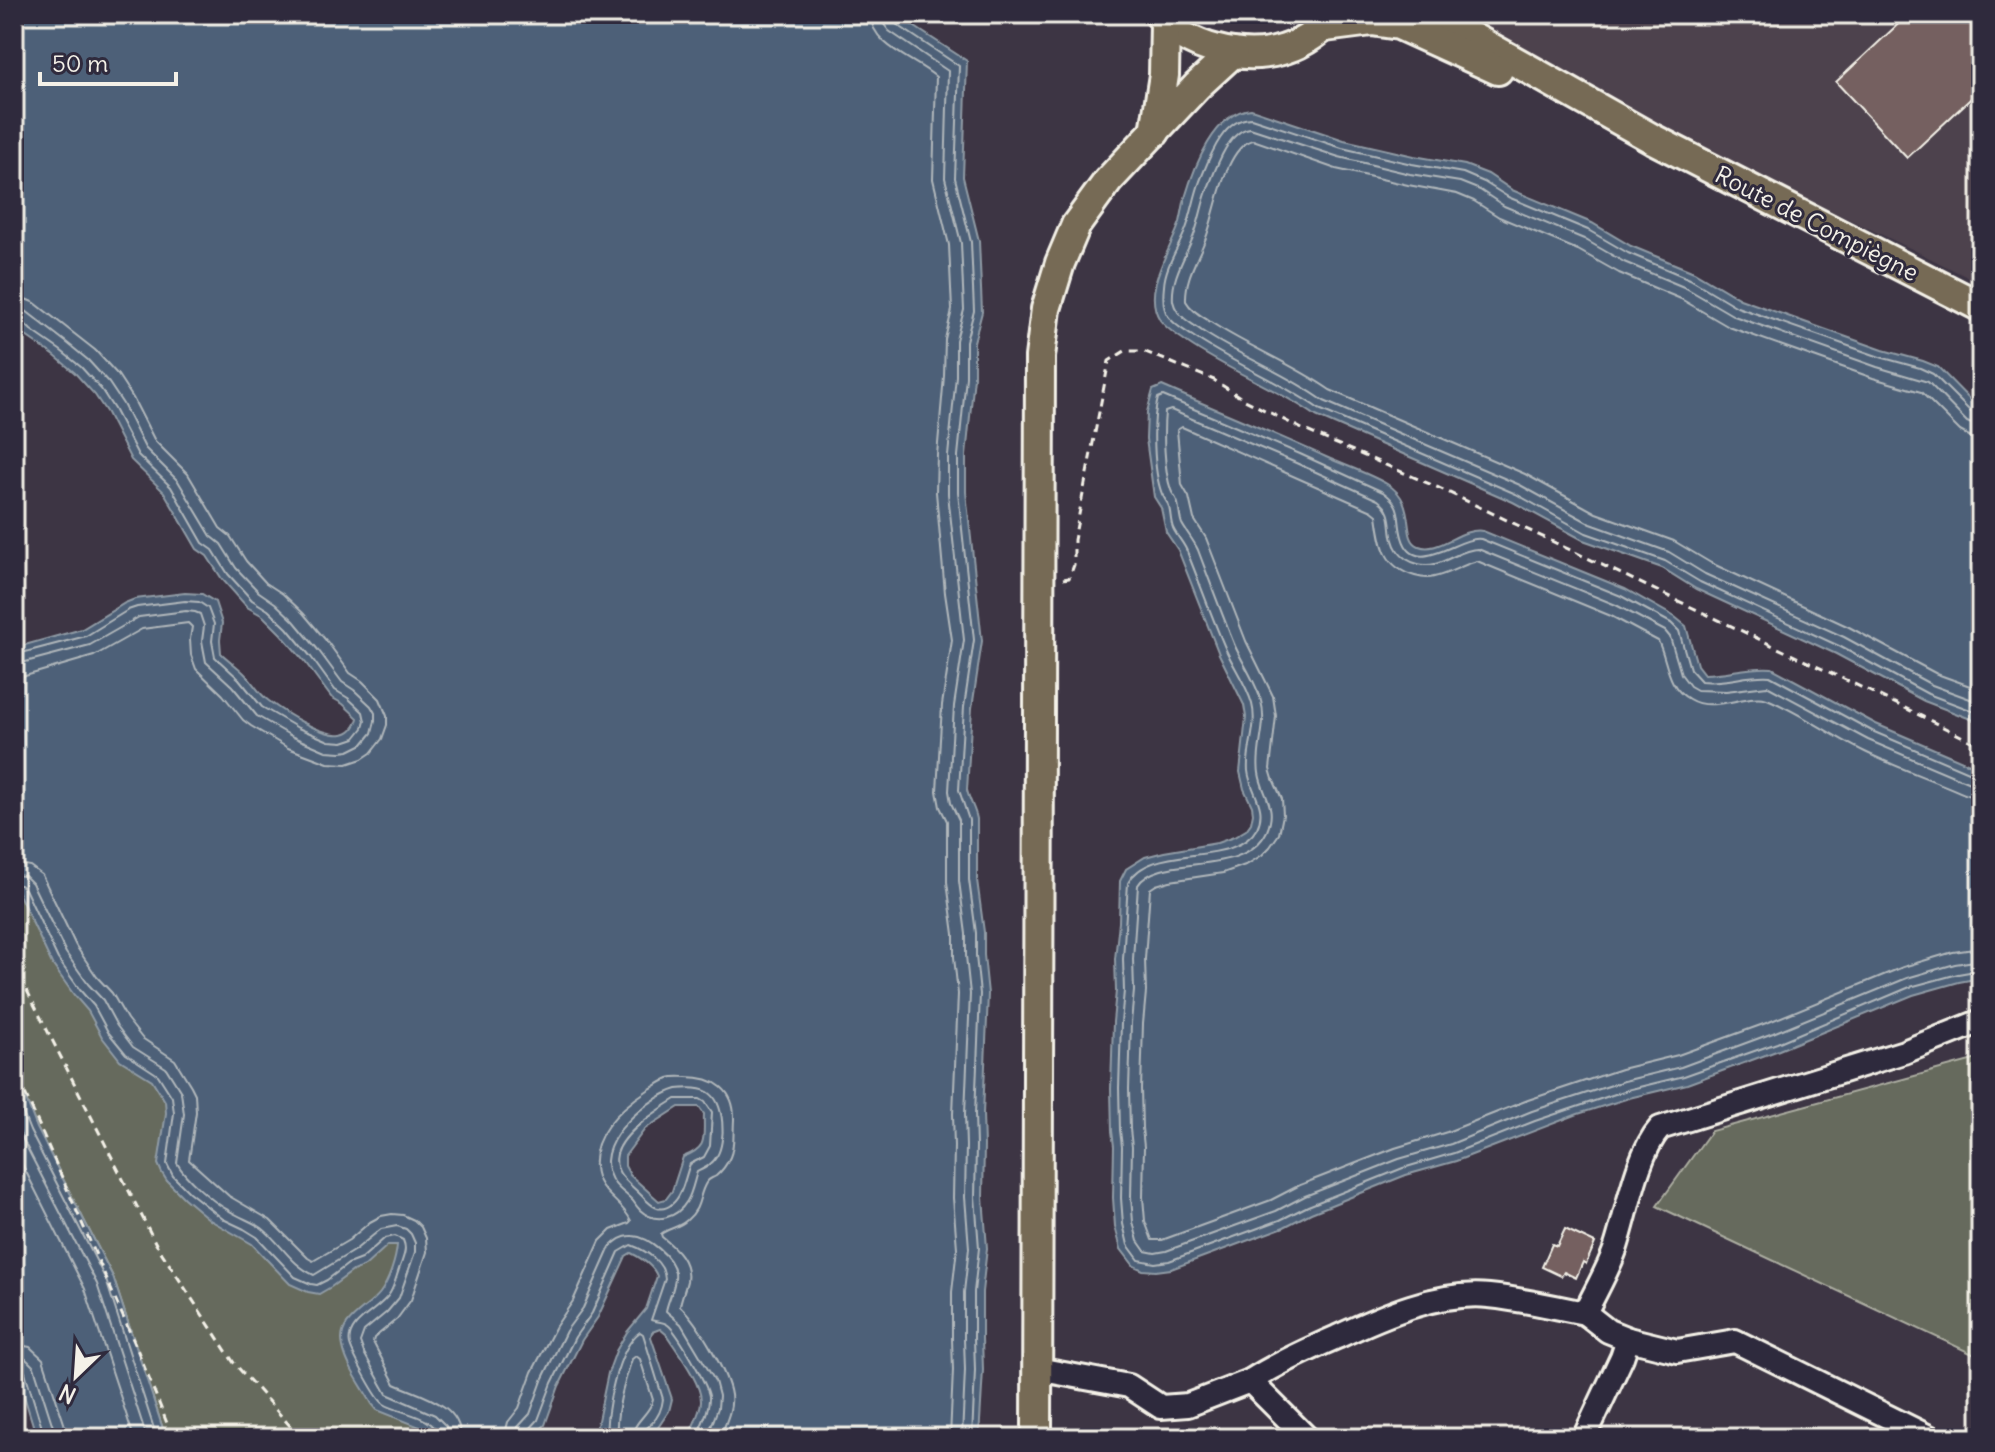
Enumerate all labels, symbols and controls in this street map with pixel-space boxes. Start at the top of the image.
scale bar [40,36,176,86]
text: 50 m [52,48,108,78]
street label: Route de Compiègne [1710,159,1924,287]
north arrow [36,1336,116,1416]
text: N [55,1378,80,1410]

